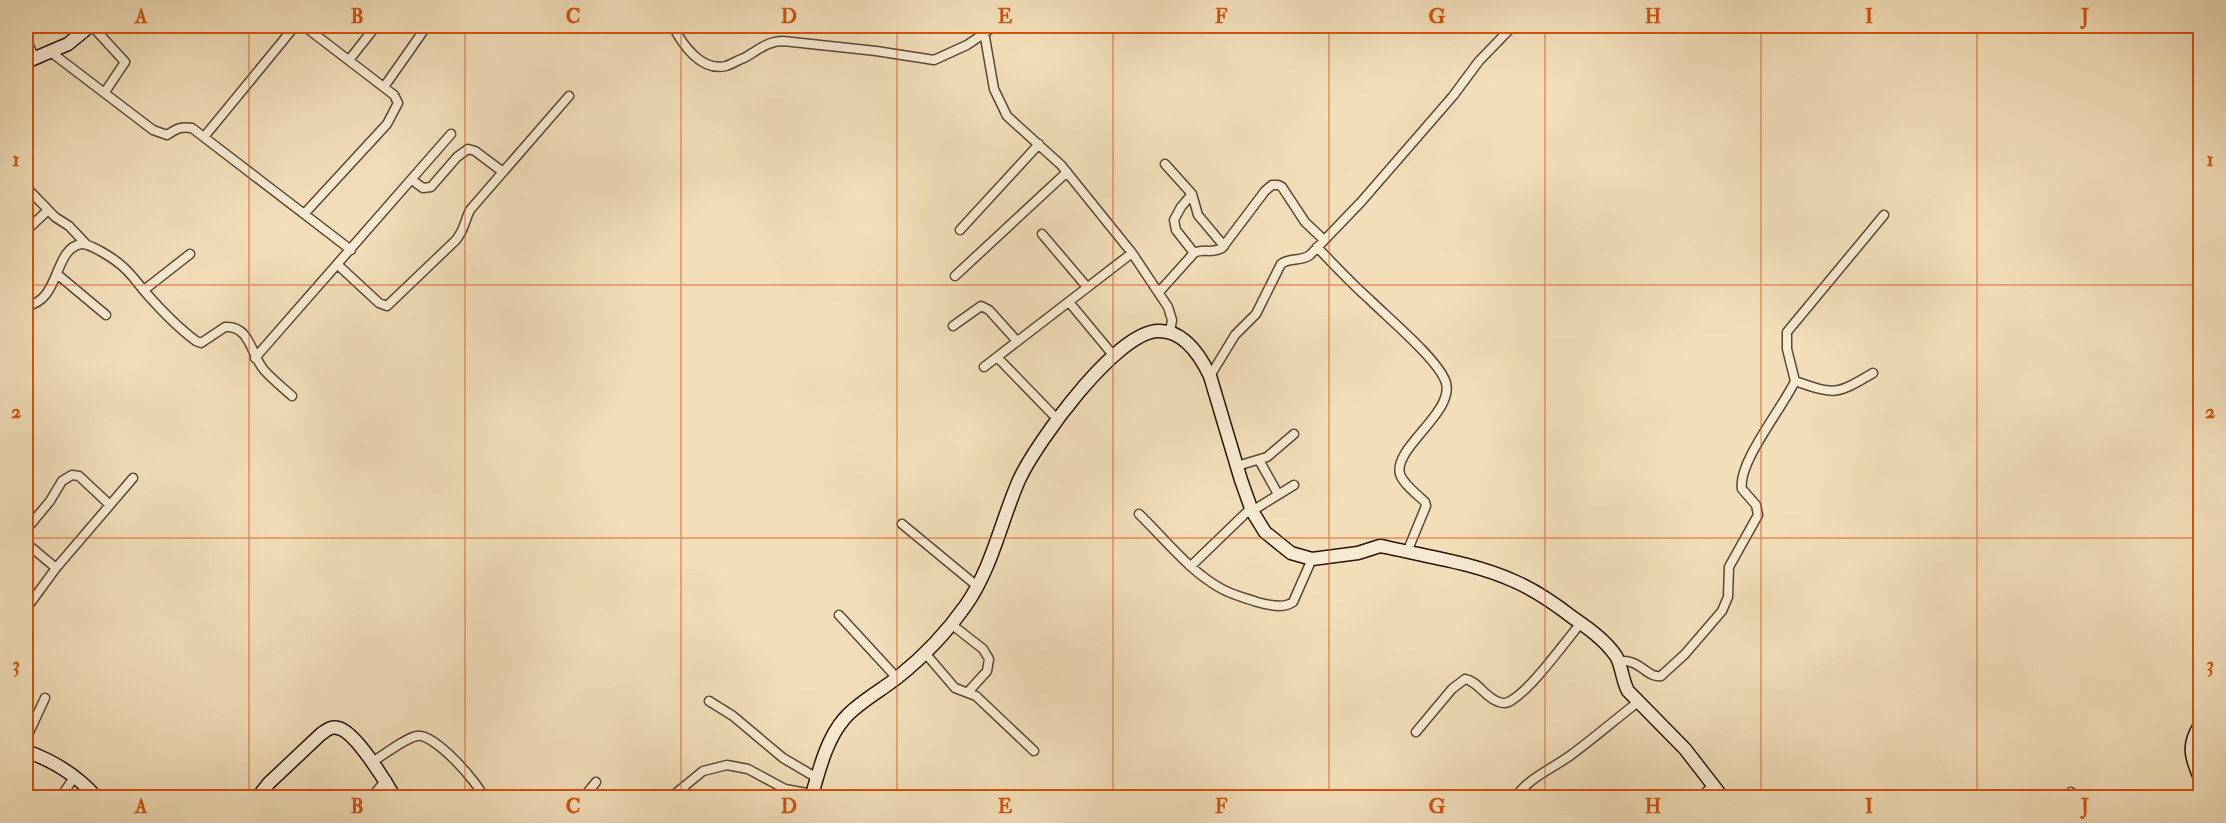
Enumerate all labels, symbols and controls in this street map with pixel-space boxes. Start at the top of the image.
text: A [134,4,148,29]
text: B [350,4,364,29]
text: C [566,4,580,29]
text: D [781,4,797,29]
text: E [998,4,1013,29]
text: F [1215,4,1228,29]
text: G [1429,4,1446,29]
text: H [1645,4,1661,29]
text: I [1865,4,1873,29]
text: J [2080,4,2089,29]
text: 1 [12,147,20,172]
text: 1 [2206,147,2214,172]
text: 2 [11,399,21,424]
text: 2 [2205,399,2215,424]
text: 3 [12,652,20,677]
text: 3 [2206,652,2214,677]
text: A [134,794,148,819]
text: B [350,794,364,819]
text: C [566,794,580,819]
text: D [781,794,797,819]
text: E [998,794,1013,819]
text: F [1215,794,1228,819]
text: G [1429,794,1446,819]
text: H [1645,794,1661,819]
text: I [1865,794,1873,819]
text: J [2080,794,2089,819]

